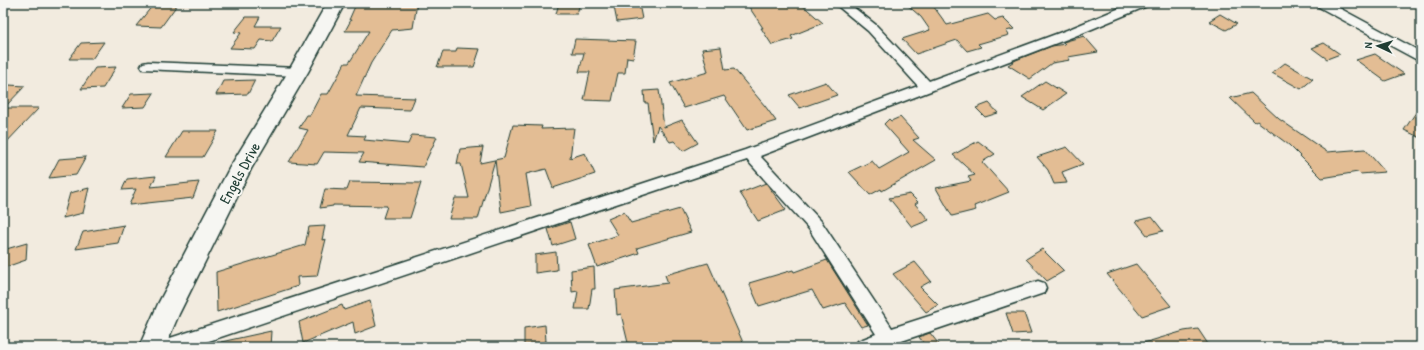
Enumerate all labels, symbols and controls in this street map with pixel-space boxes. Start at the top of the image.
north arrow [1358,26,1398,66]
text: N [1361,42,1375,49]
street label: Engels Drive [214,138,265,207]

